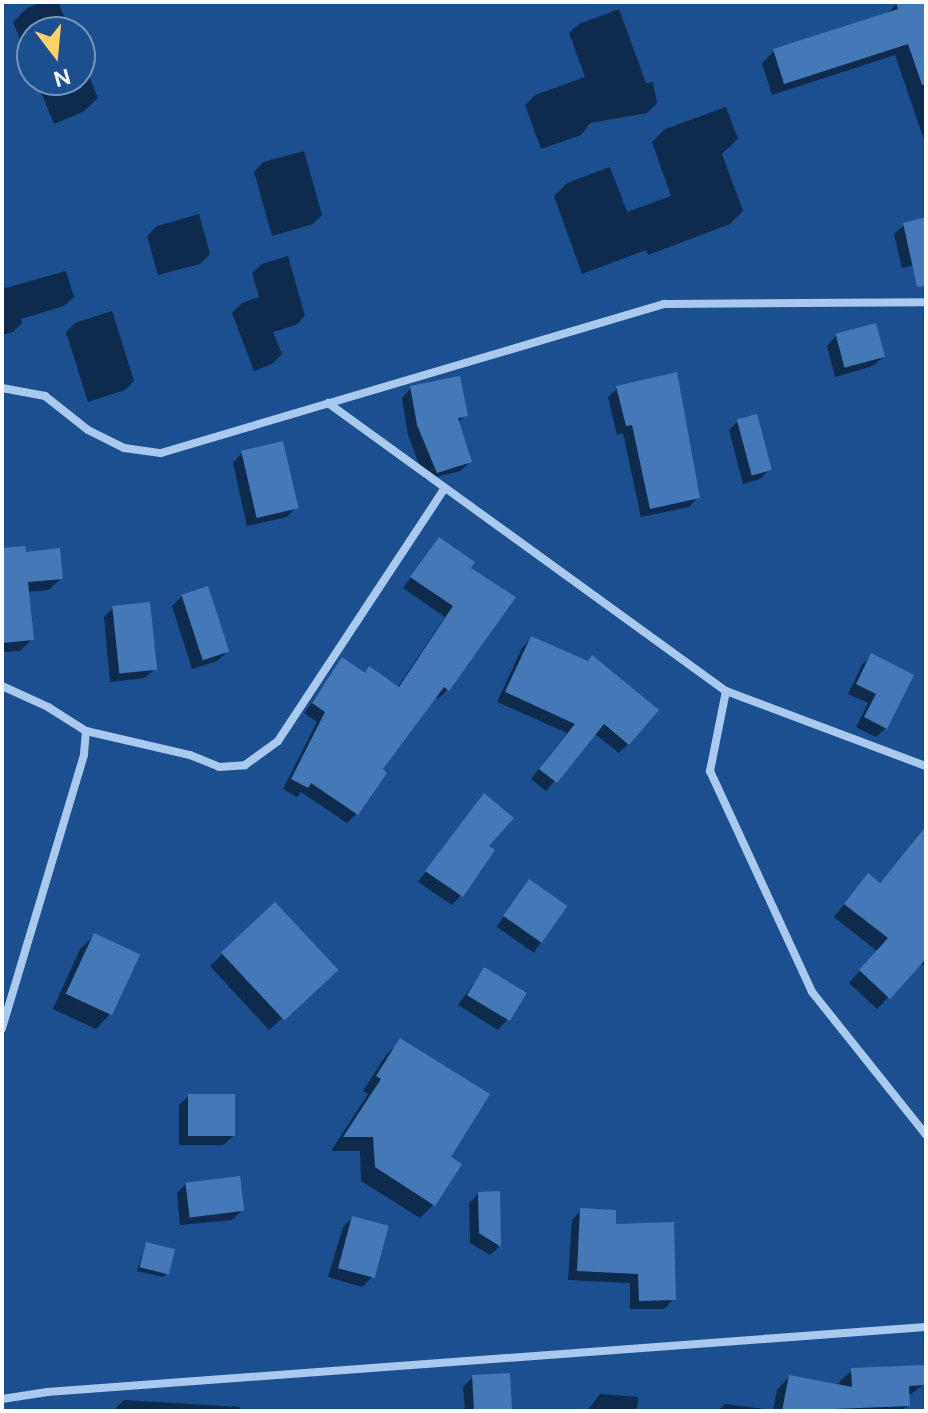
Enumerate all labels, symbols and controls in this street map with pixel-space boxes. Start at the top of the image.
north arrow [16,16,96,96]
text: N [50,61,74,94]

